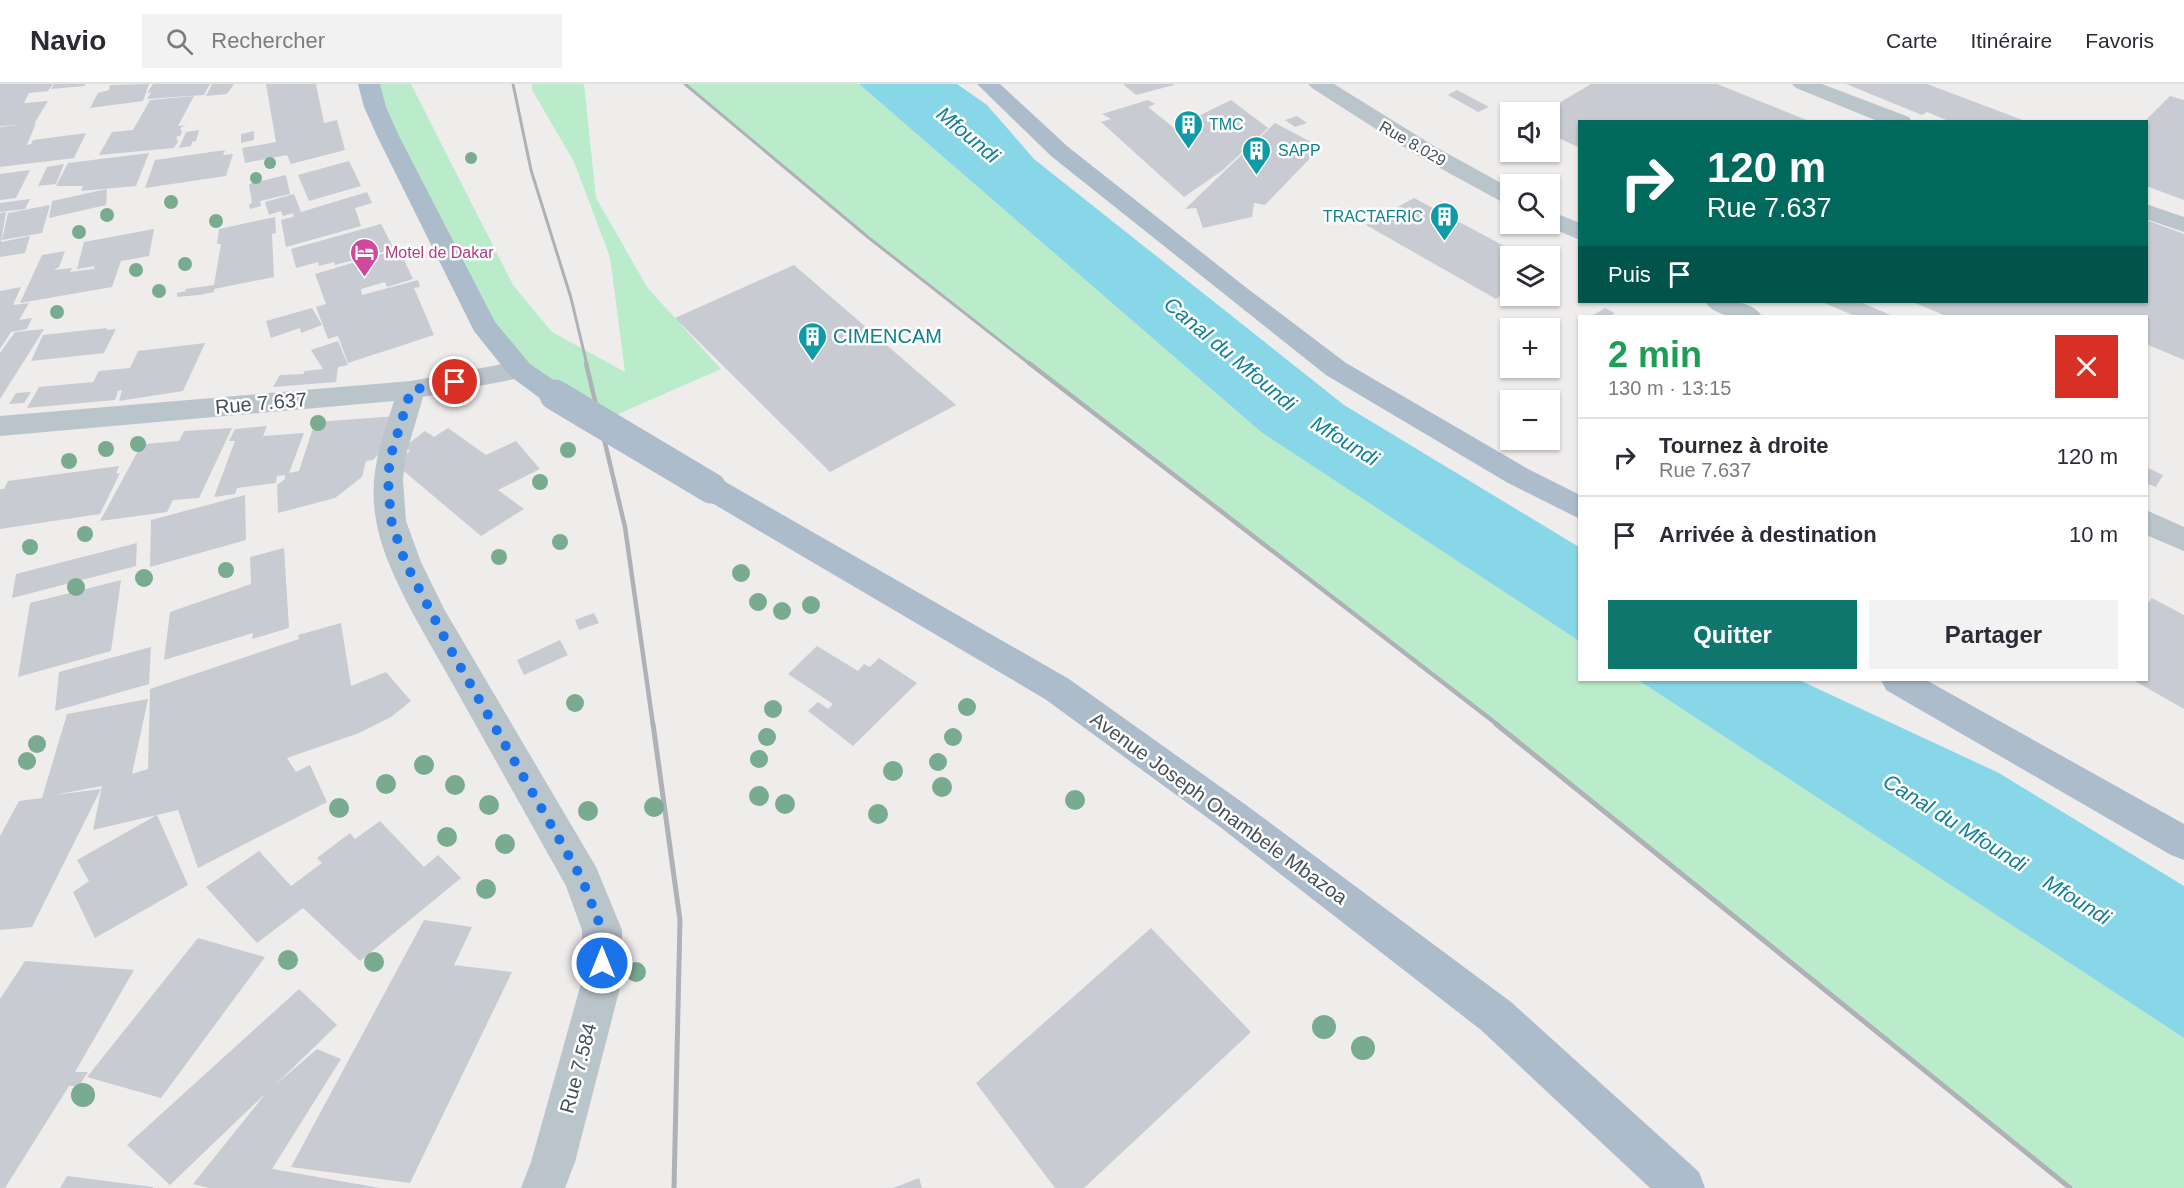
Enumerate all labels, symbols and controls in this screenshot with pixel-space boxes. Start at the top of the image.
search box [142,14,562,68]
text: Navio [30,25,106,56]
icon: search [163,25,196,58]
text: Rechercher [211,28,325,53]
text: Carte [1886,29,1937,52]
text: Itinéraire [1970,29,2052,52]
text: Favoris [2085,29,2154,52]
water label: Mfoundi [932,102,1005,168]
map controls [1500,102,1560,450]
button: sound [1500,102,1560,162]
building icon: TMC [1172,108,1204,150]
place label: TMC [1209,116,1244,133]
street label: Rue 8.029 [1377,118,1449,169]
building icon: SAPP [1241,134,1273,176]
place label: SAPP [1278,142,1321,159]
icon: right [1608,144,1686,222]
text: 120 m [1707,144,1826,191]
button: search [1500,174,1560,234]
text: Rue 7.637 [1707,193,1832,223]
building icon: TRACTAFRIC [1428,200,1460,242]
place label: TRACTAFRIC [1323,208,1423,225]
hotel icon: Motel de Dakar [348,236,380,278]
place label: Motel de Dakar [385,244,494,261]
button: layers [1500,246,1560,306]
icon: arrive [1663,258,1696,291]
text: Puis [1608,262,1651,287]
water label: Canal du Mfoundi [1160,292,1302,416]
button: + [1500,318,1560,378]
building icon: CIMENCAM [796,320,828,362]
place label: CIMENCAM [833,325,942,347]
text: 2 min [1608,334,1702,375]
button: close [2055,335,2118,398]
pin [429,356,480,407]
icon: arrive [438,365,471,398]
text: 130 m · 13:15 [1608,377,1731,399]
street label: Rue 7.637 [214,388,308,418]
button: − [1500,390,1560,450]
water label: Mfoundi [1307,411,1384,471]
text: Tournez à droite [1659,433,1829,458]
icon: right [1608,441,1641,474]
text: 120 m [2057,444,2118,469]
text: Rue 7.637 [1659,459,1751,481]
icon: arrive [1608,519,1641,552]
text: Arrivée à destination [1659,522,1877,547]
text: 10 m [2069,522,2118,547]
button: Quitter [1608,600,1857,669]
button: Partager [1869,600,2118,669]
street label: Avenue Joseph Onambele Mbazoa [1086,707,1352,909]
water label: Canal du Mfoundi [1879,769,2032,877]
water label: Mfoundi [2039,870,2116,930]
position arrow [570,931,634,995]
street label: Rue 7.584 [555,1021,601,1115]

